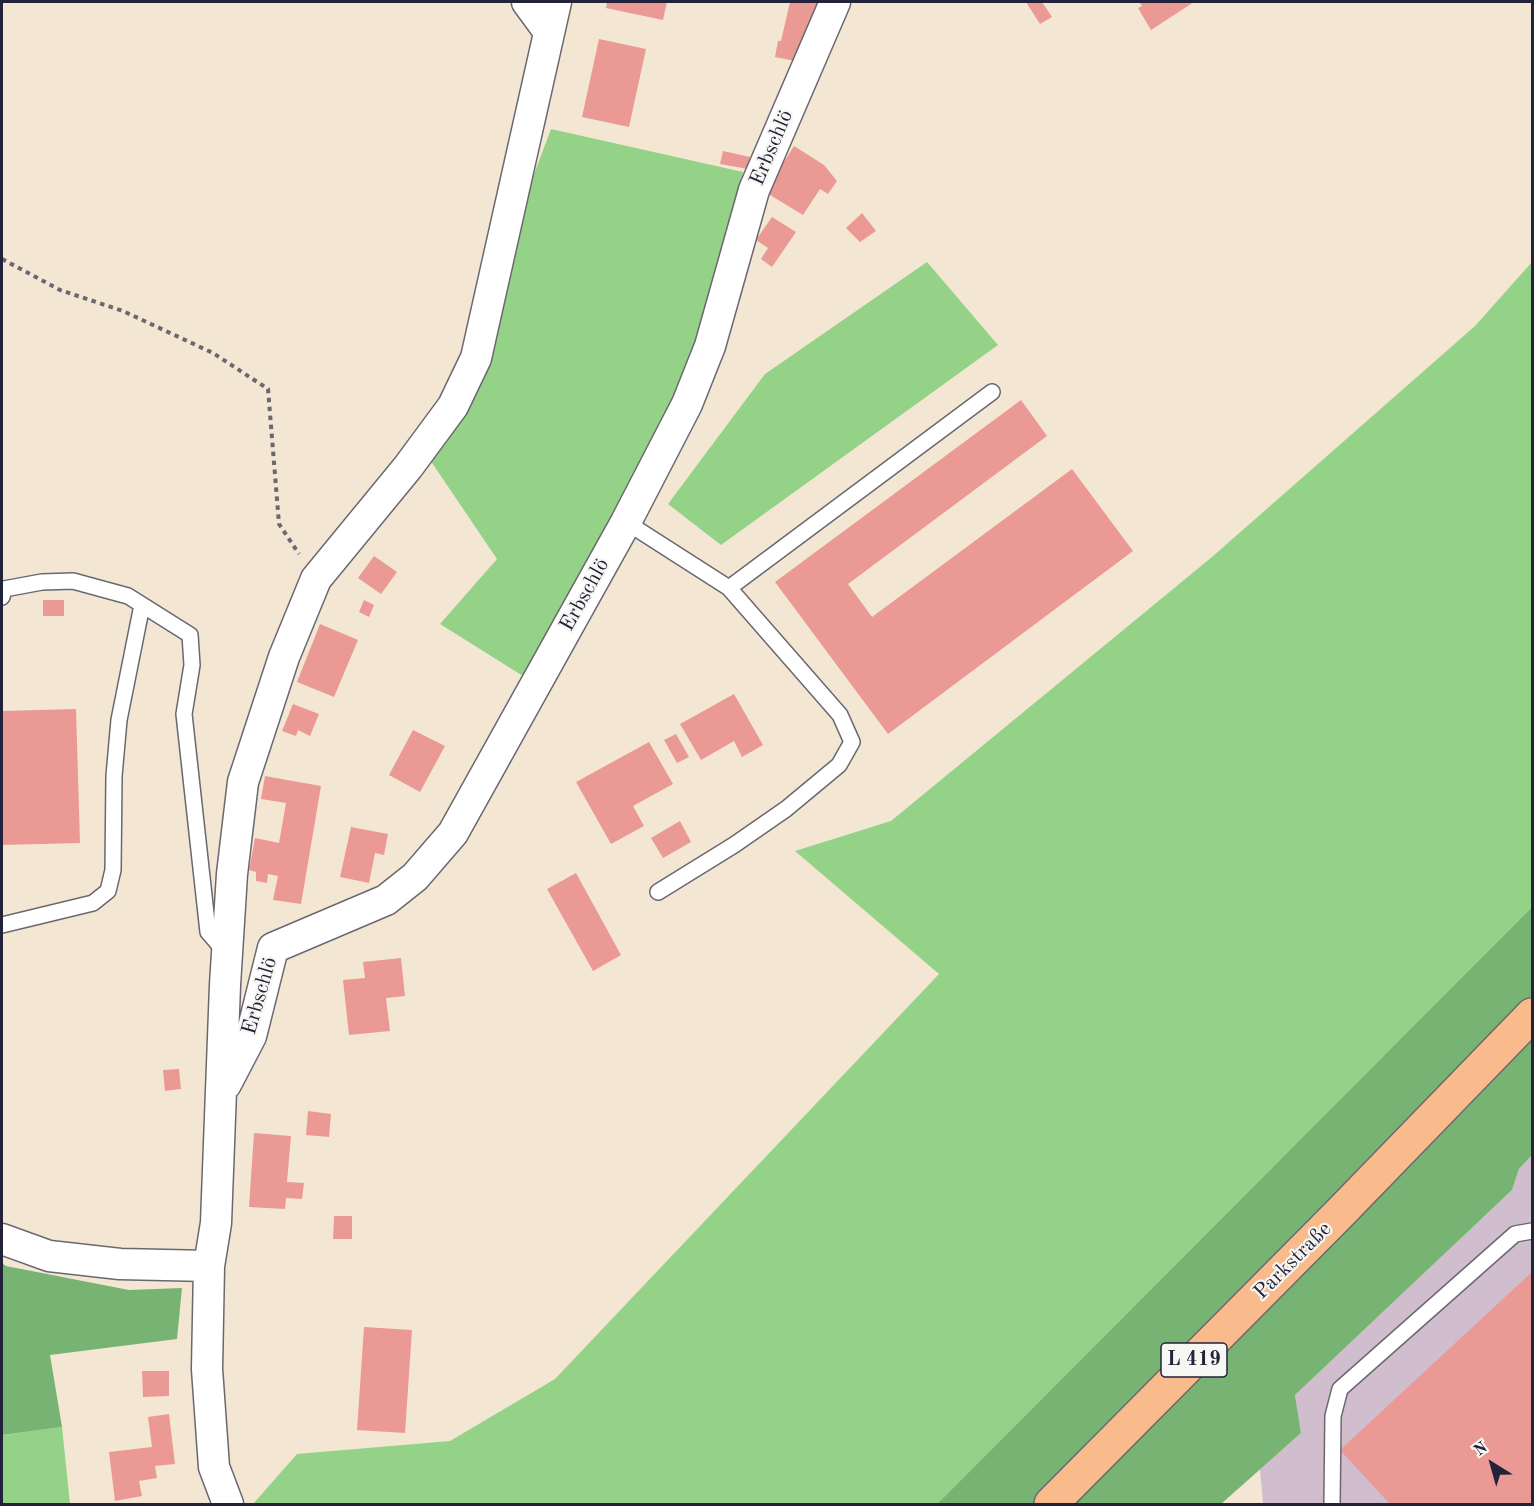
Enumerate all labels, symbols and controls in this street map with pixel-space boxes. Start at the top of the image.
street label: Erbschlö [745,106,799,190]
street label: Erbschlö [555,554,615,636]
street label: Erbschlö [237,954,283,1038]
street label: Parkstraße [1249,1217,1337,1305]
road number: L 419 [1161,1343,1227,1377]
north arrow [1462,1434,1522,1494]
text: N [1471,1440,1491,1460]

